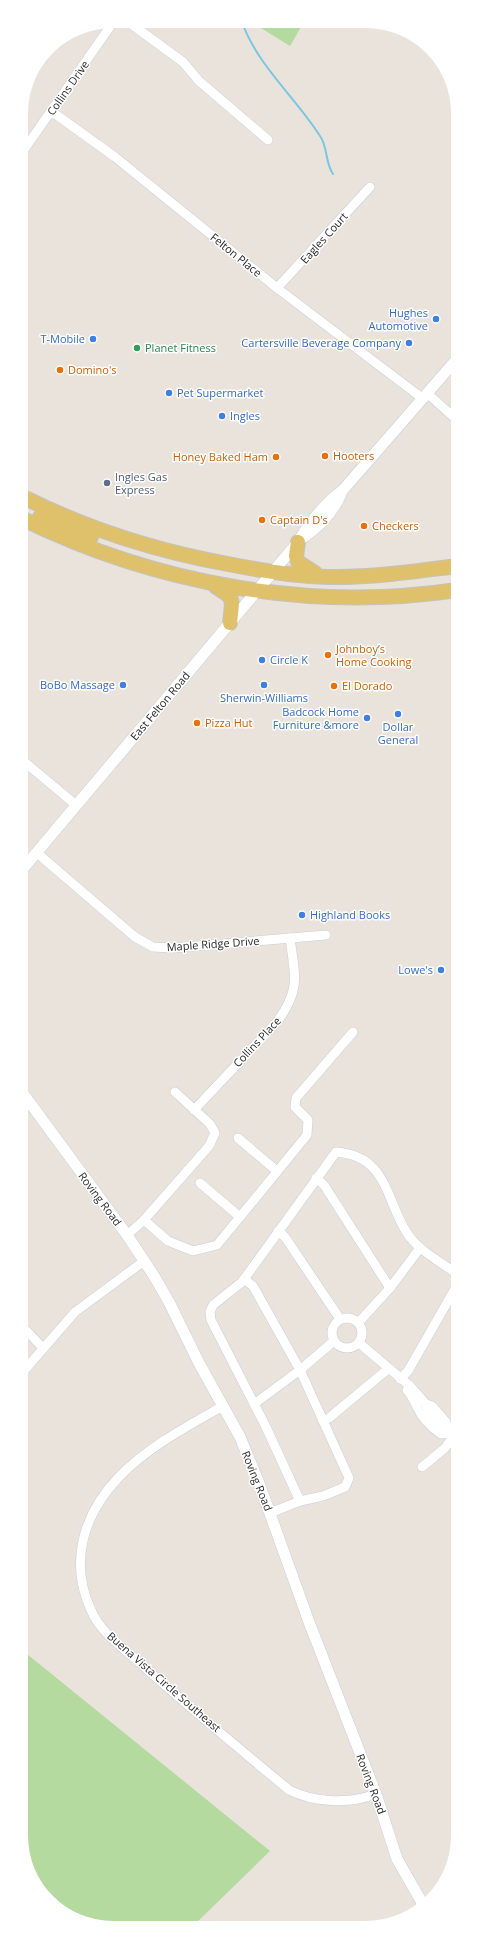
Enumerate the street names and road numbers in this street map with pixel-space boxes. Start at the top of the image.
street label: Collins Drive [43,57,92,118]
street label: Eagles Court [297,209,351,266]
street label: Felton Place [208,229,265,280]
street label: East Felton Road [126,668,193,743]
street label: Maple Ridge Drive [166,933,260,954]
street label: Collins Place [229,1013,284,1070]
street label: Roving Road [75,1169,126,1229]
street label: Roving Road [239,1449,276,1513]
street label: Buena Vista Circle Southeast [104,1628,224,1735]
street label: Roving Road [353,1751,390,1816]

